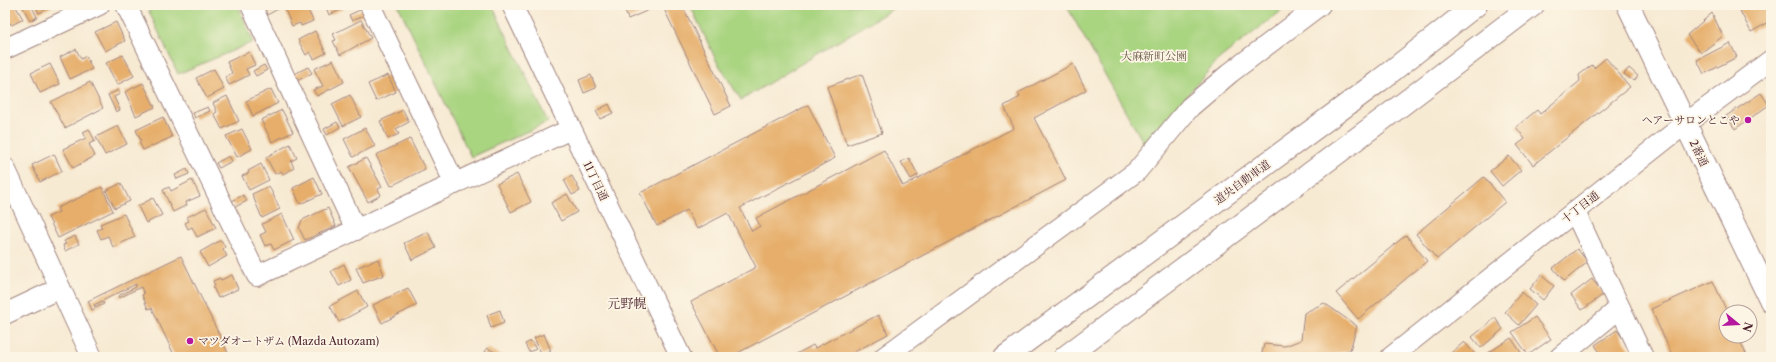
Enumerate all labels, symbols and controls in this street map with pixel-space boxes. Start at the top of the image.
park label: 大麻新町公園 [1121,49,1187,63]
place label: ヘアーサロンとこや [1642,113,1740,127]
marker: ヘアーサロンとこや [1743,115,1753,125]
street label: 2番通 [1686,137,1712,169]
street label: 道央自動車道 [1211,157,1273,207]
street label: 11丁目通 [580,159,612,203]
street label: 十丁目通 [1558,188,1602,226]
district label: 元野幌 [607,295,647,311]
north arrow [1718,304,1758,344]
text: N [1739,320,1756,334]
place label: マツダオートザム (Mazda Autozam) [198,334,379,348]
marker: マツダオートザム (Mazda Autozam) [185,336,195,346]

